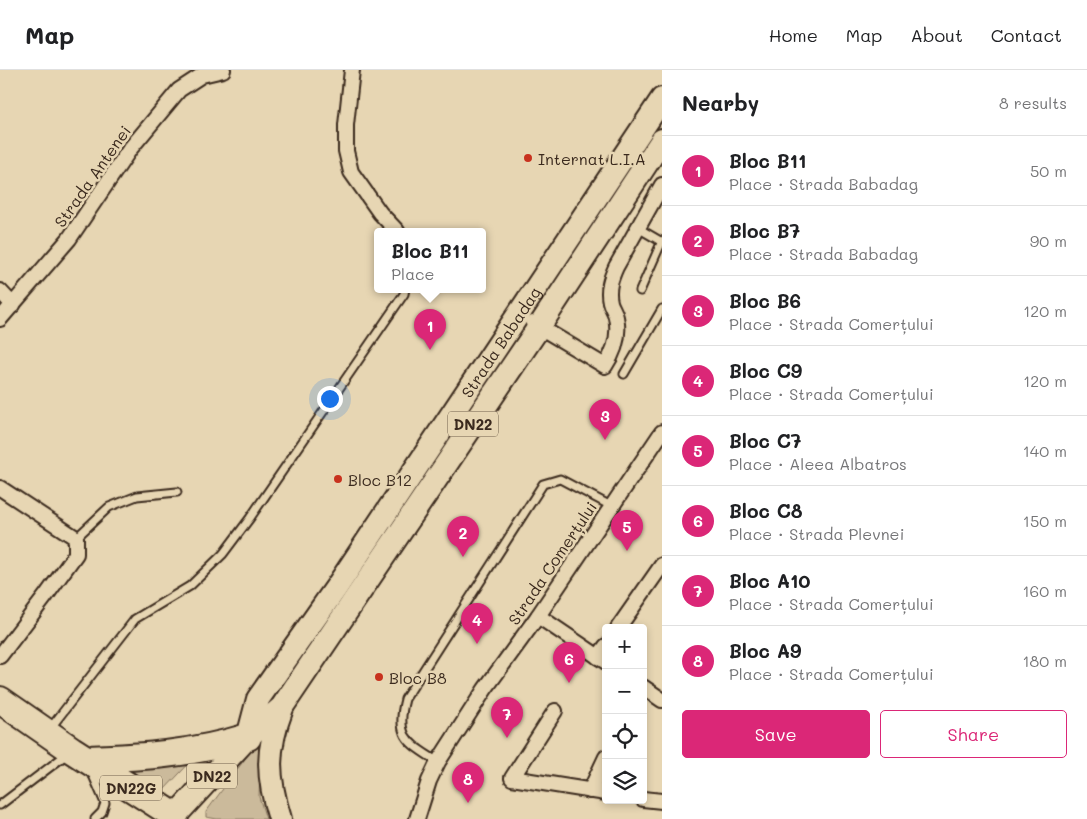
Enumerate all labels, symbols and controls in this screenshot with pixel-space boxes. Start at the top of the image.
text: Map [25,19,74,50]
text: Home [769,23,818,47]
text: Map [846,23,882,47]
text: About [910,23,963,47]
text: Contact [991,23,1062,47]
text: Nearby [682,89,759,116]
text: 8 results [999,92,1067,113]
street label: Strada Antenei [49,121,135,231]
place label: Internat L.I.A [538,148,646,169]
text: Bloc B11 [729,148,806,173]
marker: Internat L.I.A [522,152,534,164]
text: 1 [694,160,702,181]
text: 50 m [1030,160,1067,181]
text: Place · Strada Babadag [729,173,918,194]
text: Bloc B7 [729,218,800,243]
popup [374,228,486,293]
text: 2 [694,230,702,251]
text: 90 m [1030,230,1067,251]
text: Bloc B11 [391,238,469,263]
text: Place · Strada Babadag [729,243,918,264]
text: Place [391,263,434,284]
street label: Strada Babadag [456,282,545,401]
text: Bloc B6 [729,288,801,313]
text: 3 [693,300,703,321]
text: 120 m [1023,300,1067,321]
pin: 1 [414,309,446,350]
text: Place · Strada Comerțului [729,313,934,334]
text: Bloc C9 [729,358,802,383]
text: 4 [693,370,703,391]
text: 120 m [1023,370,1067,391]
text: Place · Strada Comerțului [729,383,934,404]
your location [317,386,343,412]
pin: 3 [589,399,621,440]
road number: DN22 [448,412,498,436]
text: Bloc C7 [729,428,801,453]
text: 5 [693,440,703,461]
text: 140 m [1023,440,1067,461]
text: Place · Aleea Albatros [729,453,907,474]
place label: Bloc B12 [348,469,412,490]
marker: Bloc B12 [332,473,344,485]
street label: Strada Comerțului [503,497,602,629]
text: Bloc C8 [729,498,803,523]
pin: 5 [611,510,643,551]
text: 6 [693,510,703,531]
text: 150 m [1023,510,1067,531]
pin: 2 [447,516,479,557]
text: Place · Strada Plevnei [729,523,904,544]
text: Bloc A10 [729,568,811,593]
text: 7 [694,580,702,601]
text: 160 m [1022,580,1067,601]
text: Place · Strada Comerțului [729,593,934,614]
pin: 4 [461,603,493,644]
map controls [602,624,647,804]
button: + [602,624,647,669]
text: Bloc A9 [729,638,801,663]
pin: 6 [553,642,585,683]
text: 8 [693,650,703,671]
text: 180 m [1022,650,1067,671]
text: Place · Strada Comerțului [729,663,934,684]
place label: Bloc B8 [389,667,447,688]
button: − [602,669,647,714]
marker: Bloc B8 [373,671,385,683]
pin: 7 [491,697,523,738]
button: Save [682,710,870,758]
button: Share [880,710,1067,758]
button: locate [602,714,647,759]
button: layers [602,759,647,804]
pin: 8 [452,762,484,803]
road number: DN22 [187,764,237,788]
road number: DN22G [100,776,162,800]

